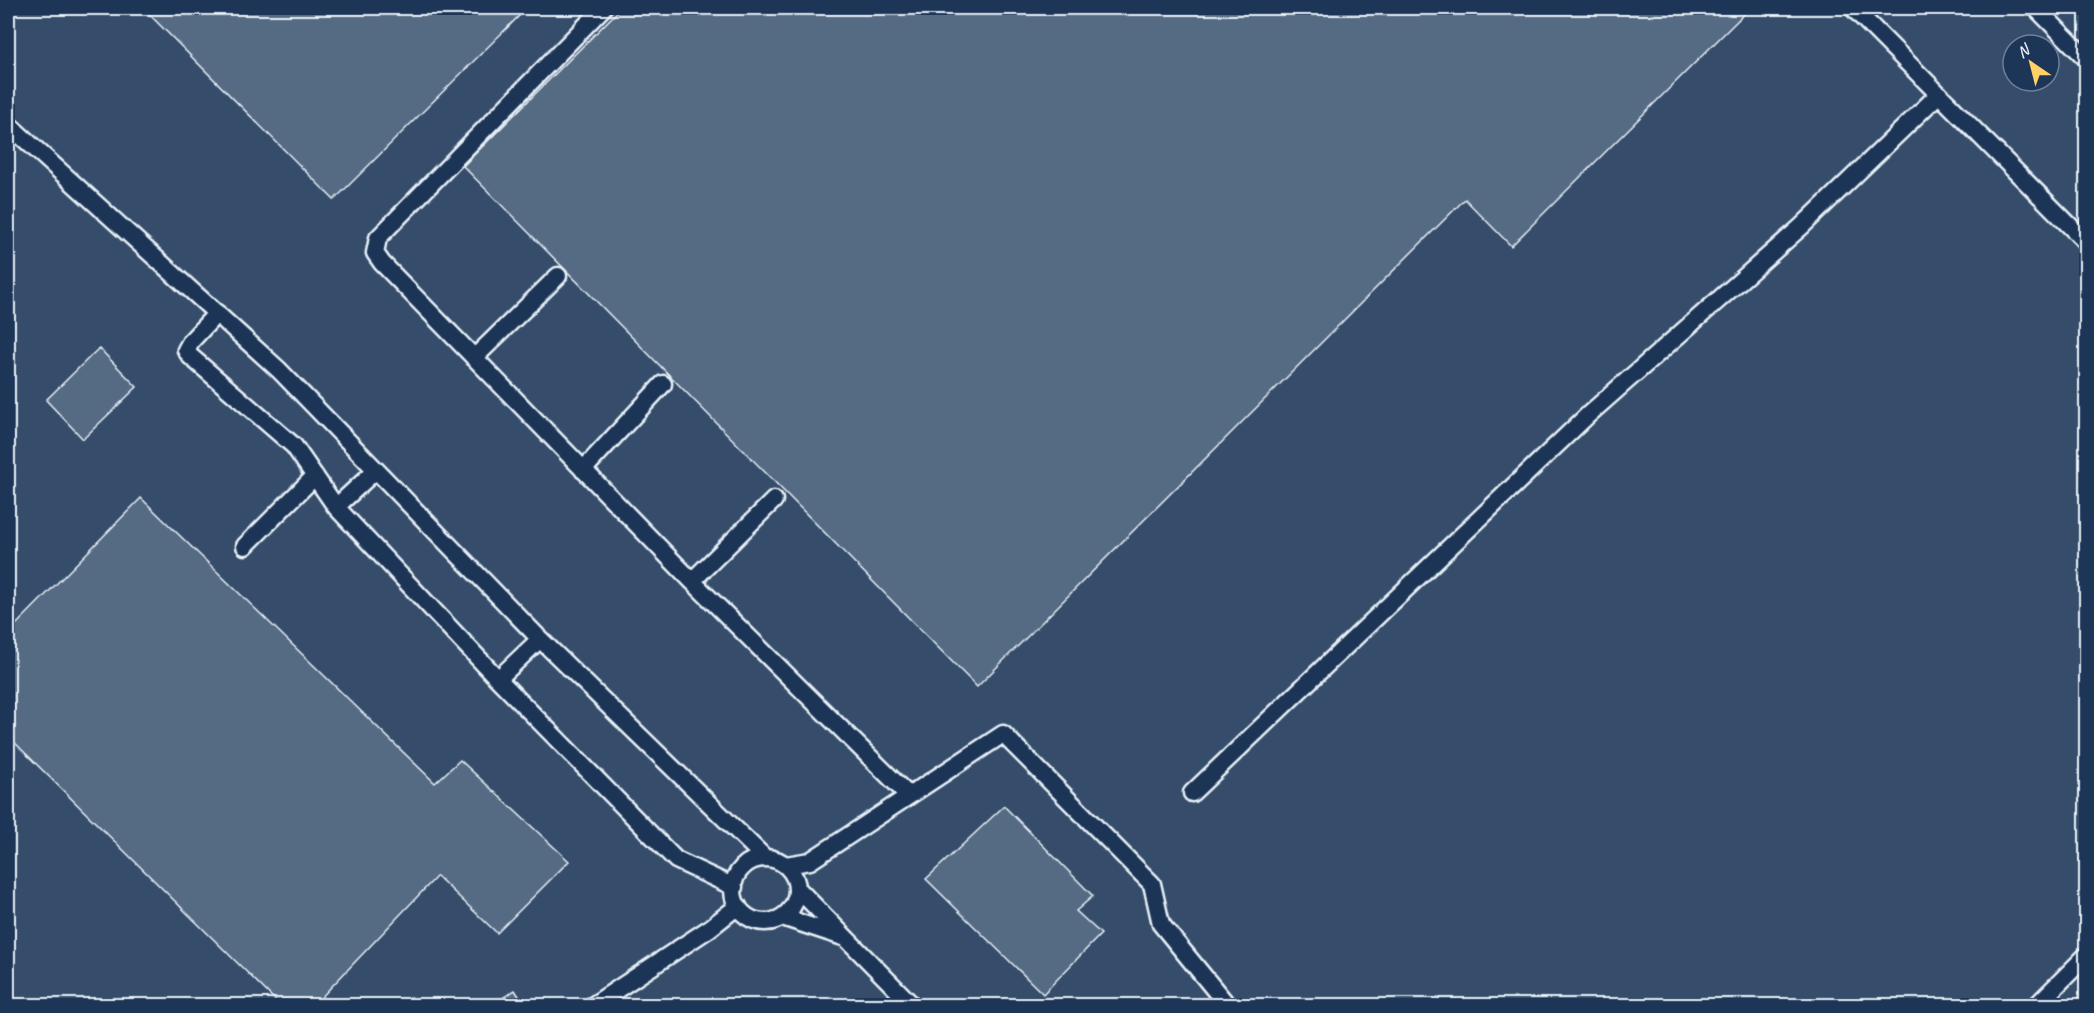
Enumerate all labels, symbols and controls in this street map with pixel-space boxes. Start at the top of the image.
north arrow [2001,33,2061,93]
text: N [2013,39,2035,63]

